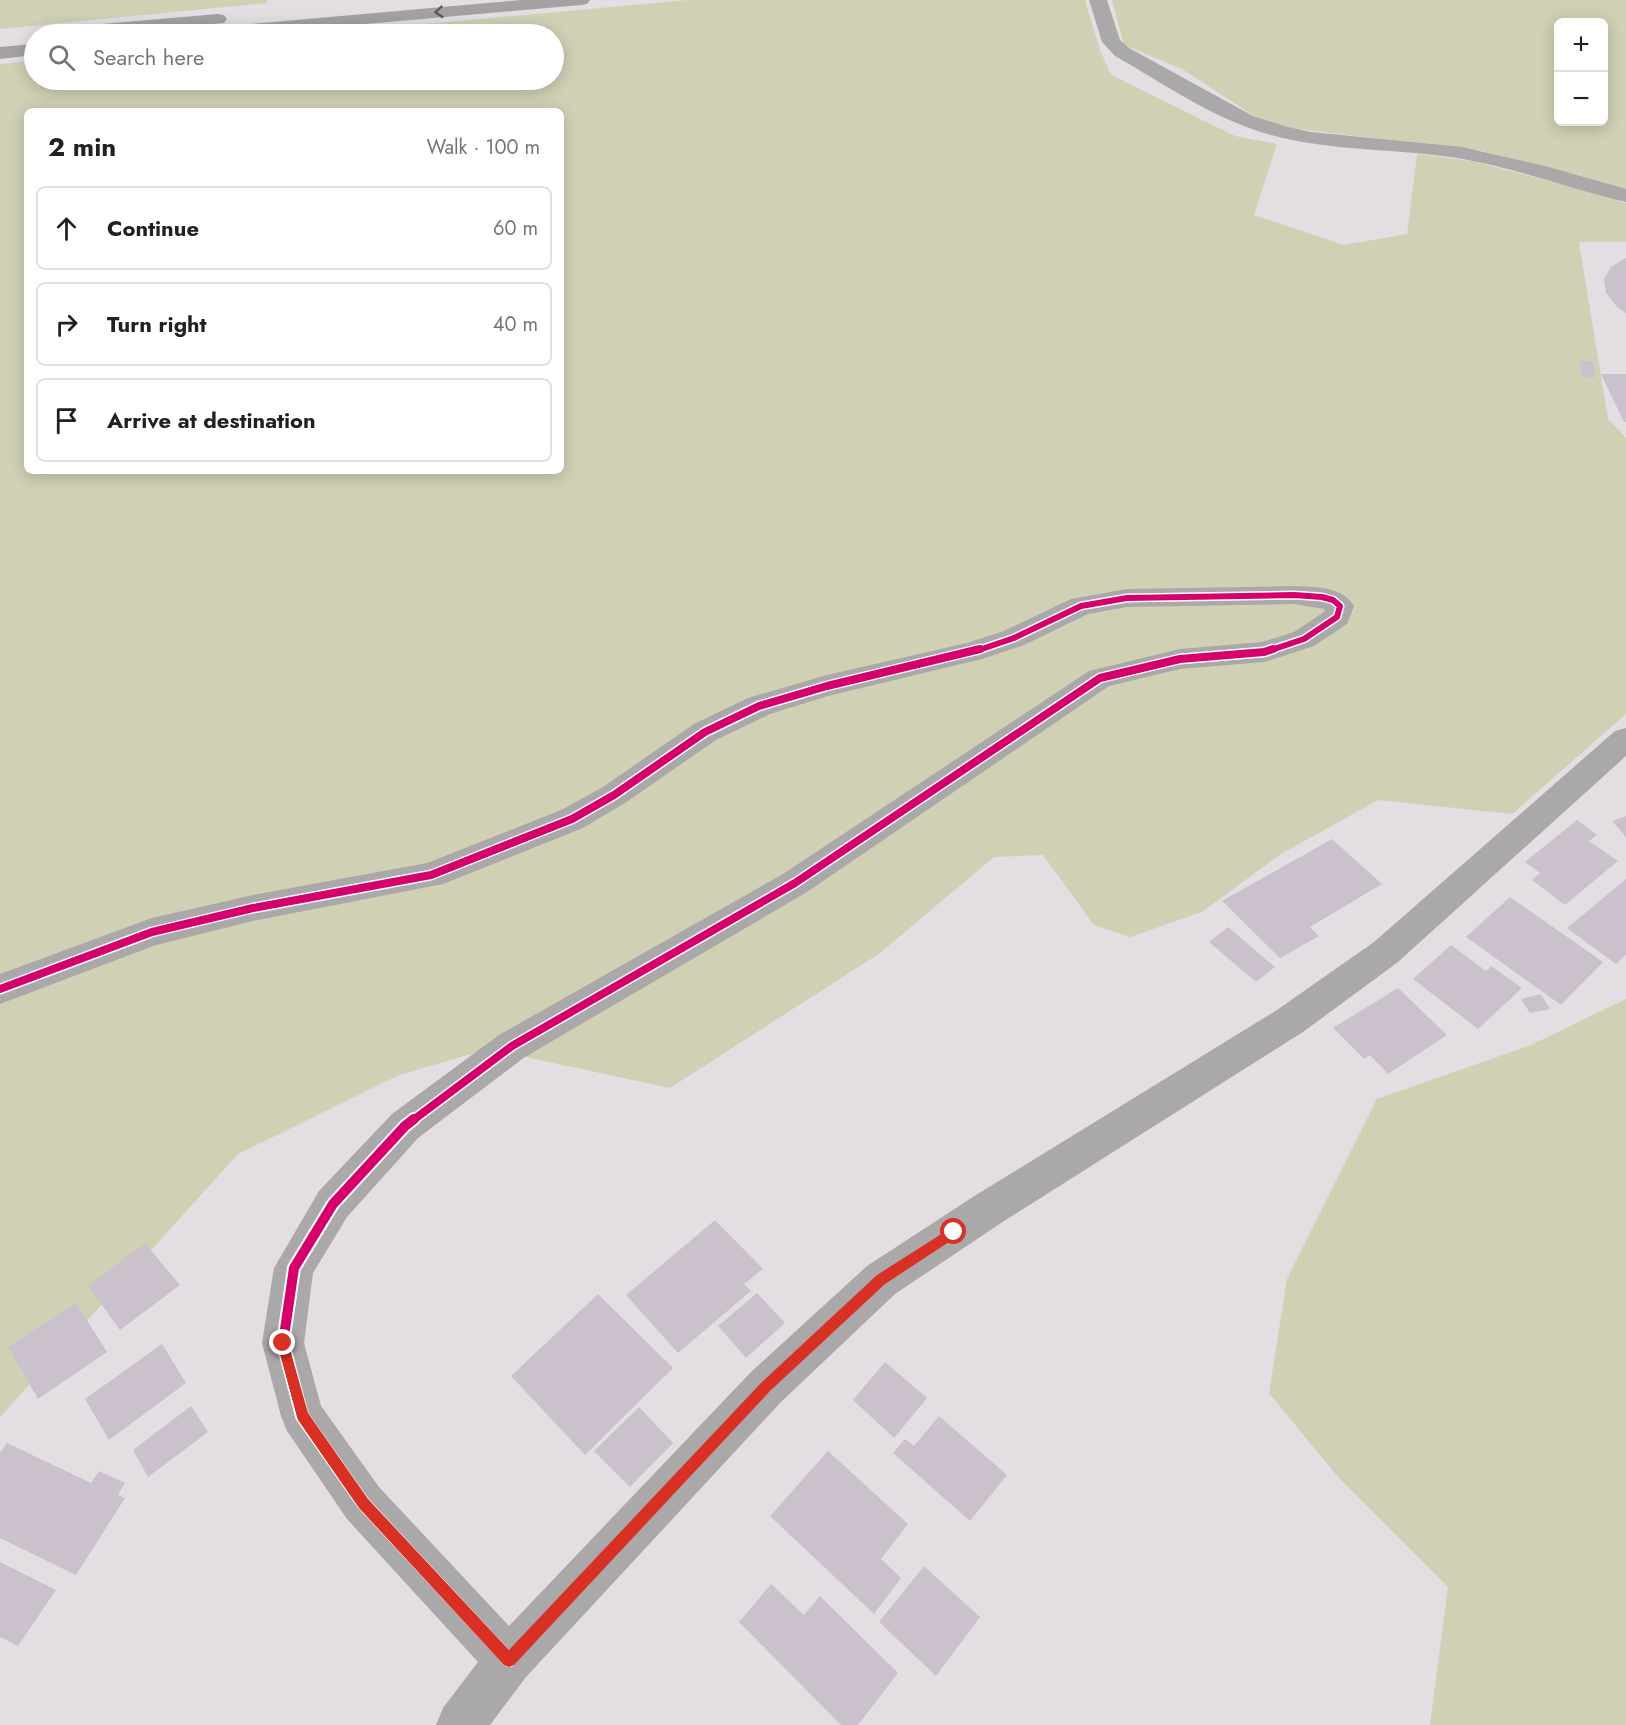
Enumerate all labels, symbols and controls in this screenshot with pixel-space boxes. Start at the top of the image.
one-way arrow [435,6,444,19]
map controls [1554,18,1608,126]
button: + [1554,18,1608,72]
search box [24,24,564,90]
icon: search [45,41,78,74]
text: Search here [93,41,204,73]
button: − [1554,72,1608,126]
text: 2 min [48,128,116,166]
text: Walk · 100 m [427,133,540,162]
icon: ahead [50,212,83,245]
text: Continue [107,212,199,244]
text: 60 m [493,214,538,243]
icon: right [50,308,83,341]
text: Turn right [107,308,207,340]
text: 40 m [493,310,538,339]
icon: arrive [50,404,83,437]
text: Arrive at destination [107,404,316,436]
route start [940,1218,966,1244]
route end [269,1329,295,1355]

